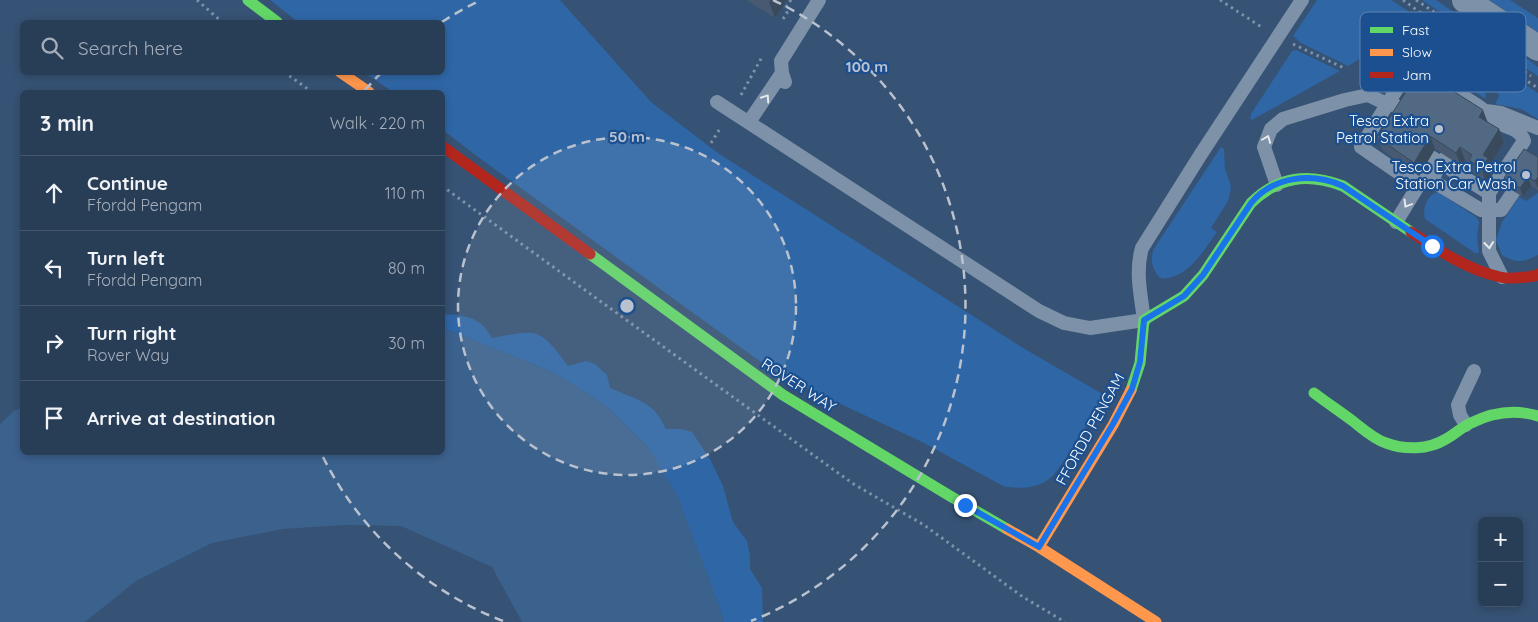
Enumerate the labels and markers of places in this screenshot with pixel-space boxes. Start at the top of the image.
place label: Tesco Extra Petrol Station [1336,111,1429,147]
marker: Tesco Extra Petrol Station [1433,123,1445,135]
place label: Tesco Extra Petrol Station Car Wash [1392,157,1516,193]
marker: Tesco Extra Petrol Station Car Wash [1520,169,1532,181]
centre of rings [618,297,636,315]

